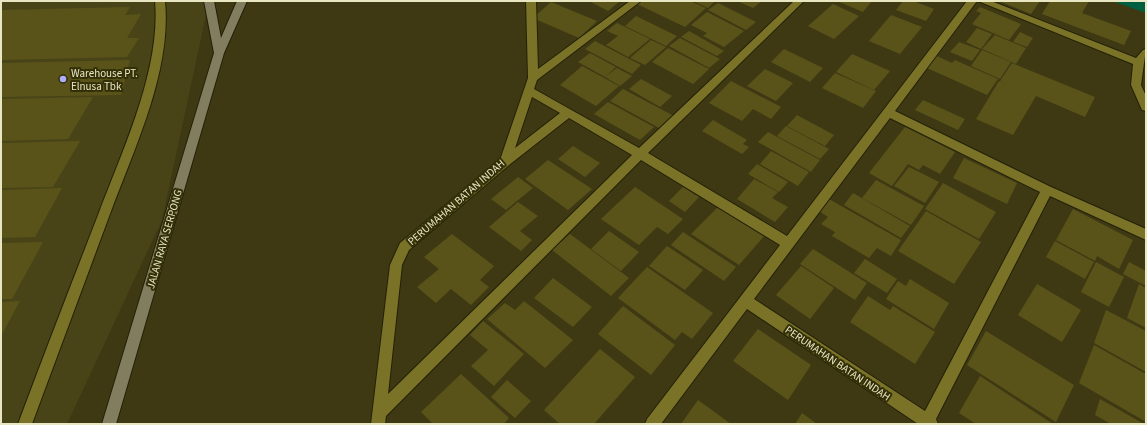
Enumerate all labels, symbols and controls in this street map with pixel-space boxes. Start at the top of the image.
place label: Warehouse PT. Elnusa Tbk [71,66,138,94]
marker: Warehouse PT. Elnusa Tbk [58,74,68,84]
street label: PERUMAHAN BATAN INDAH [405,156,508,249]
street label: JALAN RAYA SERPONG [143,188,186,291]
street label: PERUMAHAN BATAN INDAH [782,322,893,404]

